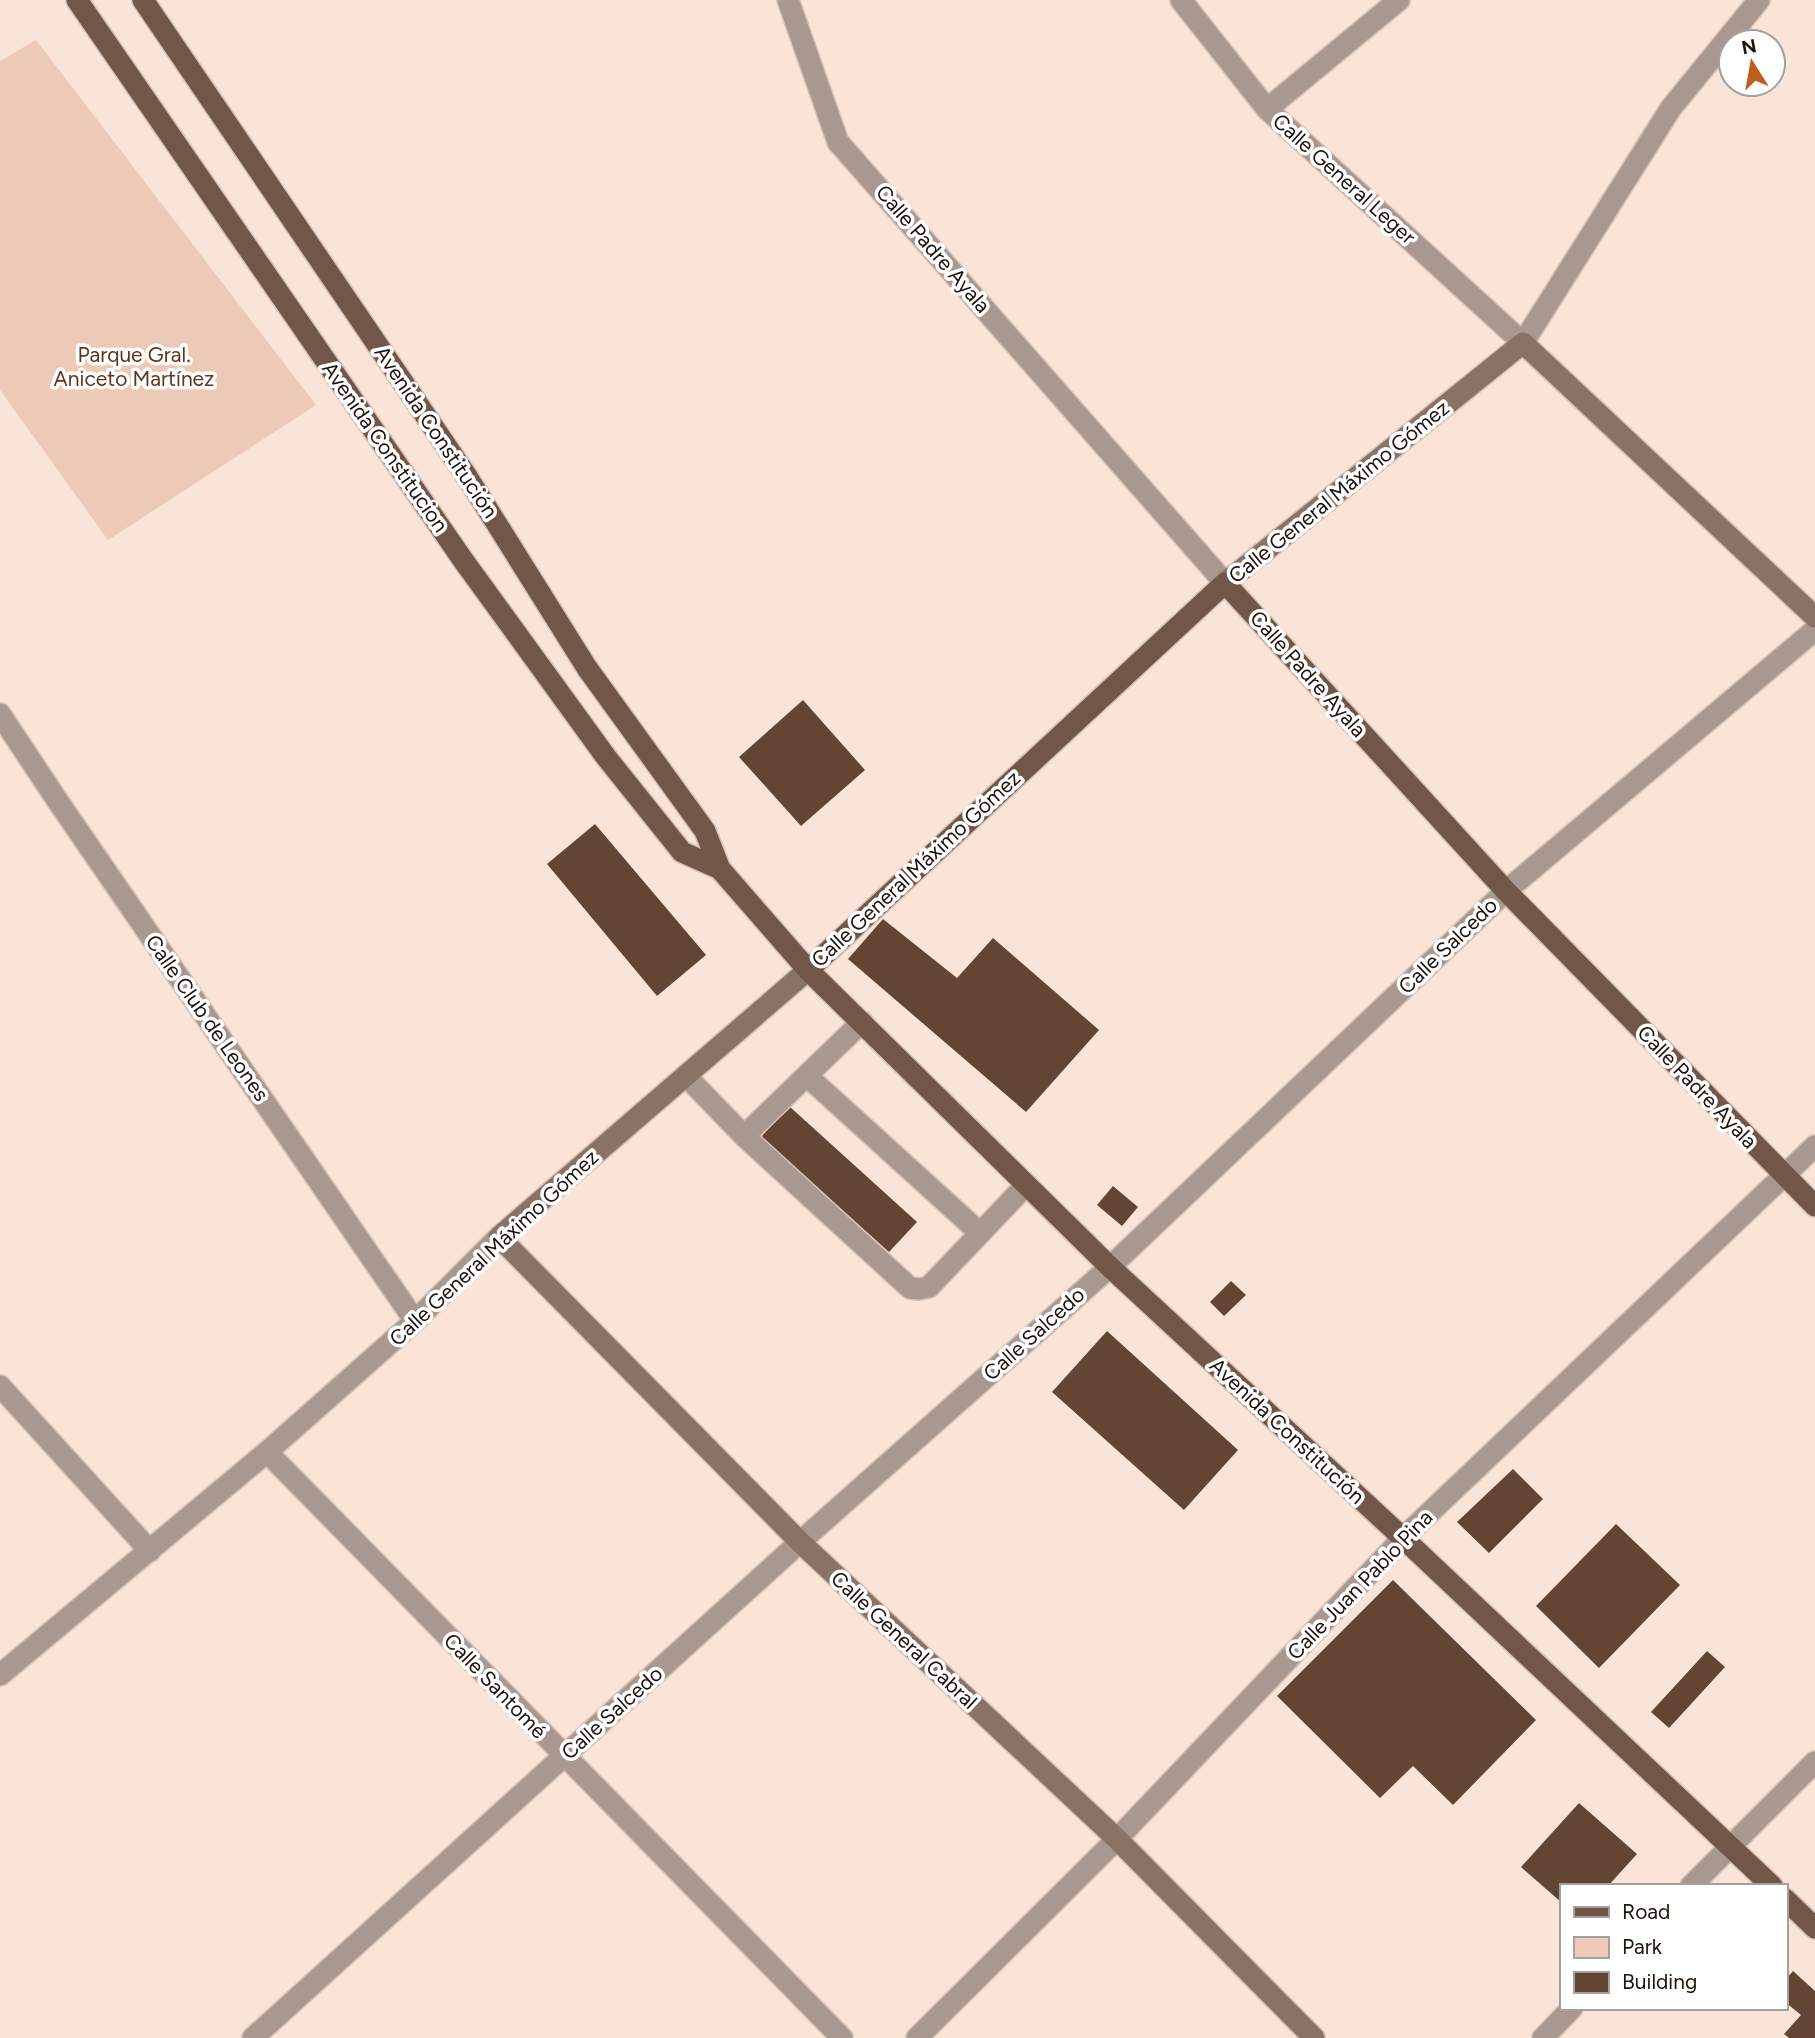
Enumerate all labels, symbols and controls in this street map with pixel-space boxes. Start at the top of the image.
north arrow [1717,28,1787,98]
text: N [1739,34,1758,59]
street label: Calle General Leger [1268,108,1421,249]
street label: Calle Padre Ayala [871,180,996,318]
street label: Avenida Constitución [369,341,503,523]
park label: Parque Gral. Aniceto Martínez [54,342,214,391]
street label: Avenida Constitucion [317,357,454,537]
street label: Calle General Máximo Gómez [1223,395,1454,588]
street label: Calle Padre Ayala [1245,605,1372,742]
street label: Calle General Máximo Gómez [806,765,1025,972]
street label: Calle Salcedo [1393,892,1502,999]
street label: Calle Club de Leones [141,930,274,1106]
street label: Calle Padre Ayala [1632,1020,1762,1153]
street label: Calle General Máximo Gómez [384,1144,603,1351]
street label: Calle Salcedo [978,1282,1089,1386]
street label: Avenida Constitución [1205,1352,1370,1509]
street label: Calle Juan Pablo Pina [1282,1505,1438,1665]
street label: Calle General Cabral [826,1566,983,1714]
street label: Calle Santomé [439,1628,552,1743]
street label: Calle Salcedo [556,1661,667,1765]
legend [1560,1884,1787,2010]
text: Road [1622,1899,1670,1924]
text: Park [1622,1934,1663,1959]
text: Building [1622,1969,1697,1994]

